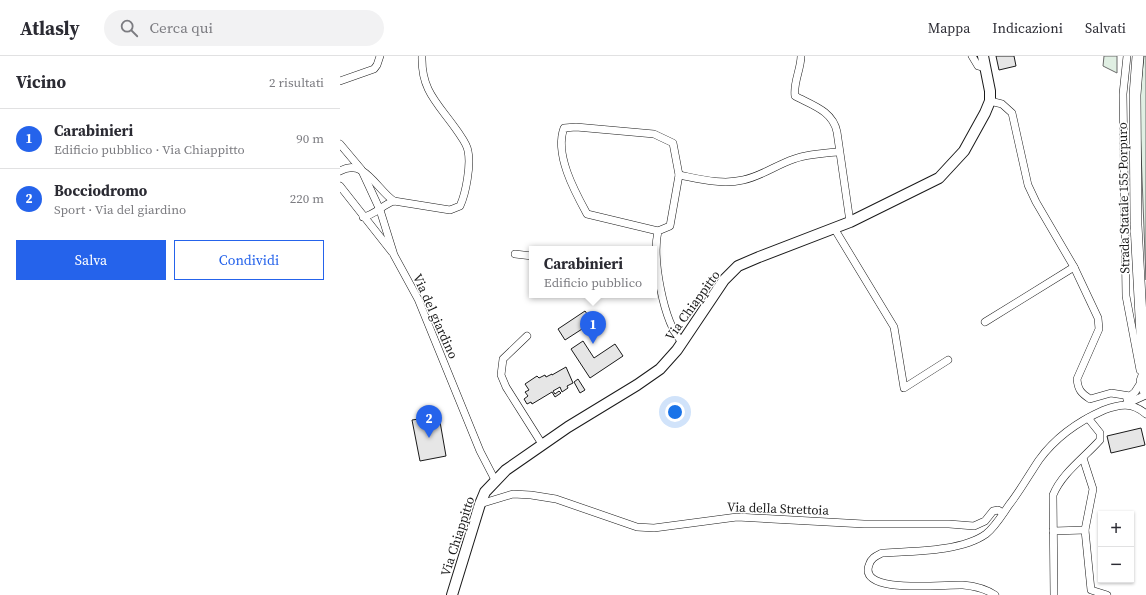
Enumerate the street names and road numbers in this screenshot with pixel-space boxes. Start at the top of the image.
street label: Strada Statale 155 Porpuro [1114,122,1133,274]
street label: Via Chiappitto [661,267,724,344]
street label: Via del giardino [409,271,462,361]
street label: Via Chiappitto [437,494,478,578]
street label: Via della Strettoia [727,498,830,519]

